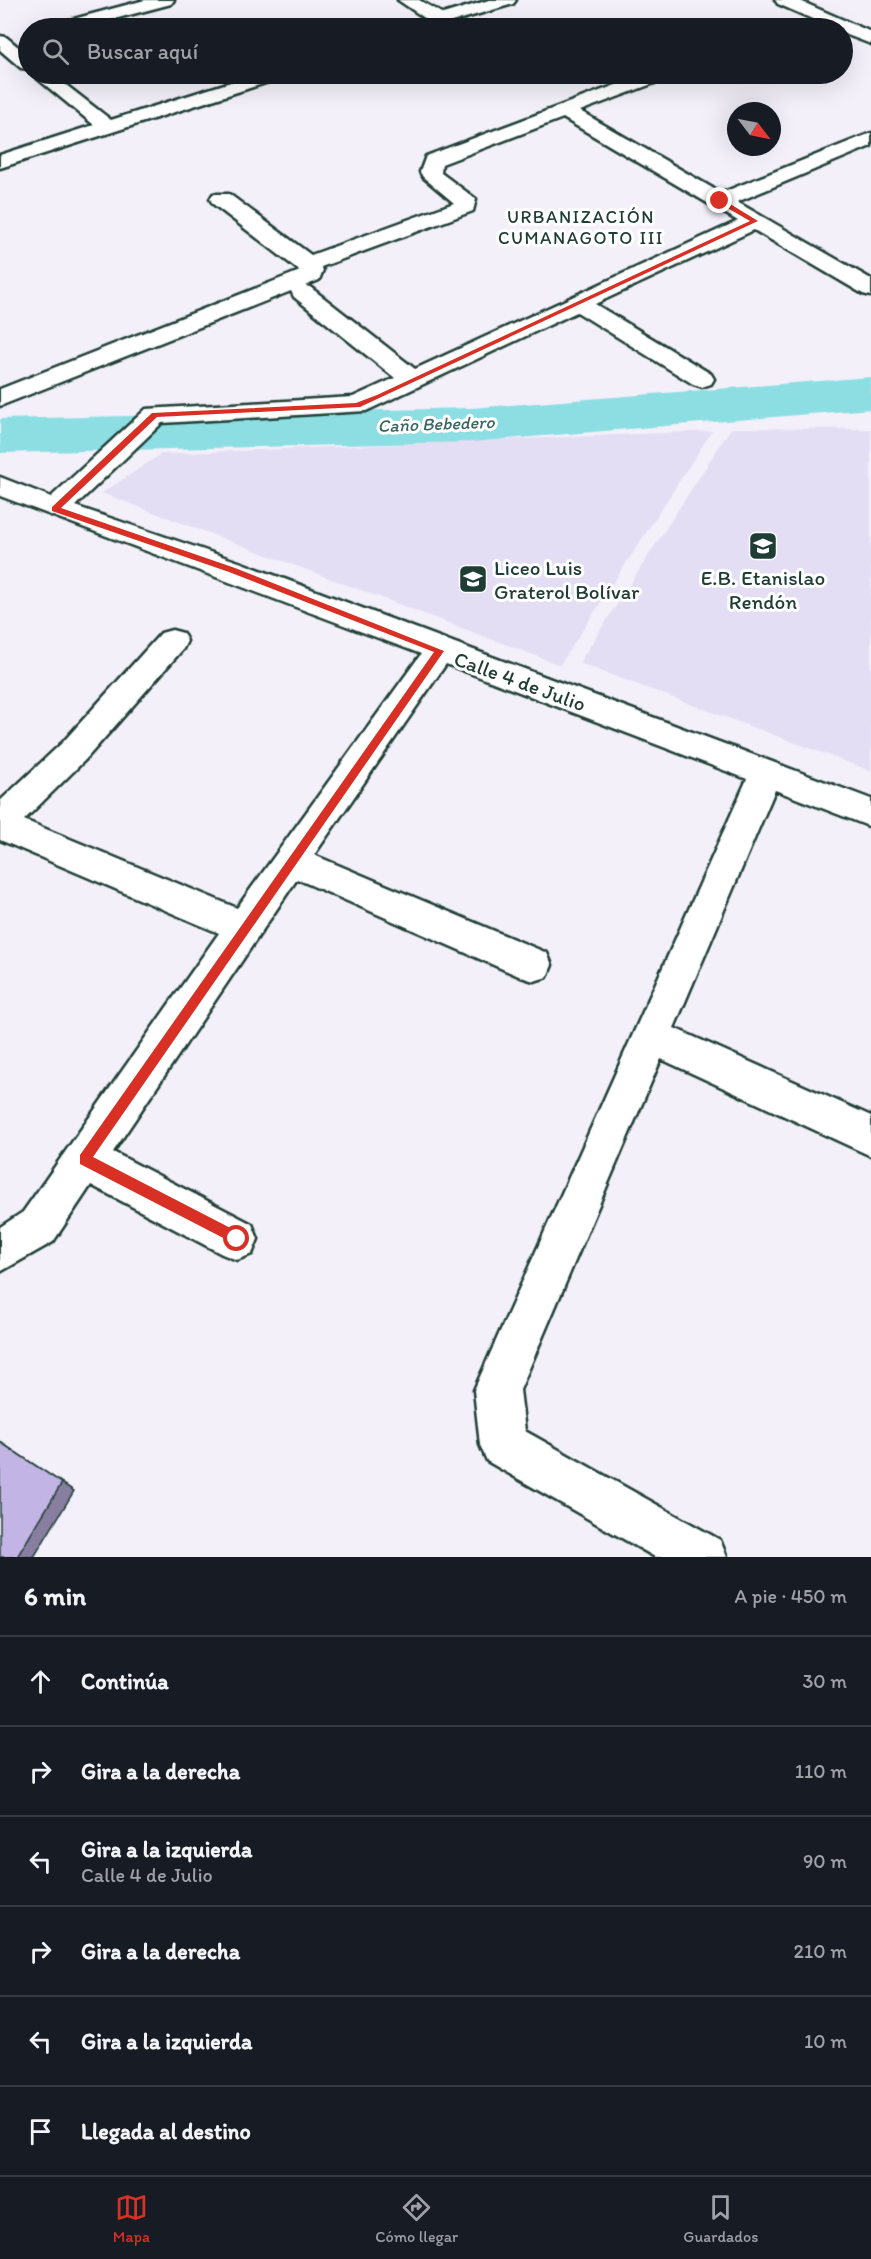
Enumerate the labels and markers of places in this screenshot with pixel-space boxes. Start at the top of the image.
school or university icon: E.B. Etanislao Rendón [747,530,779,562]
place label: Liceo Luis Graterol Bolívar [494,555,640,604]
school or university icon: Liceo Luis Graterol Bolívar [457,563,489,595]
place label: E.B. Etanislao Rendón [701,565,825,614]

